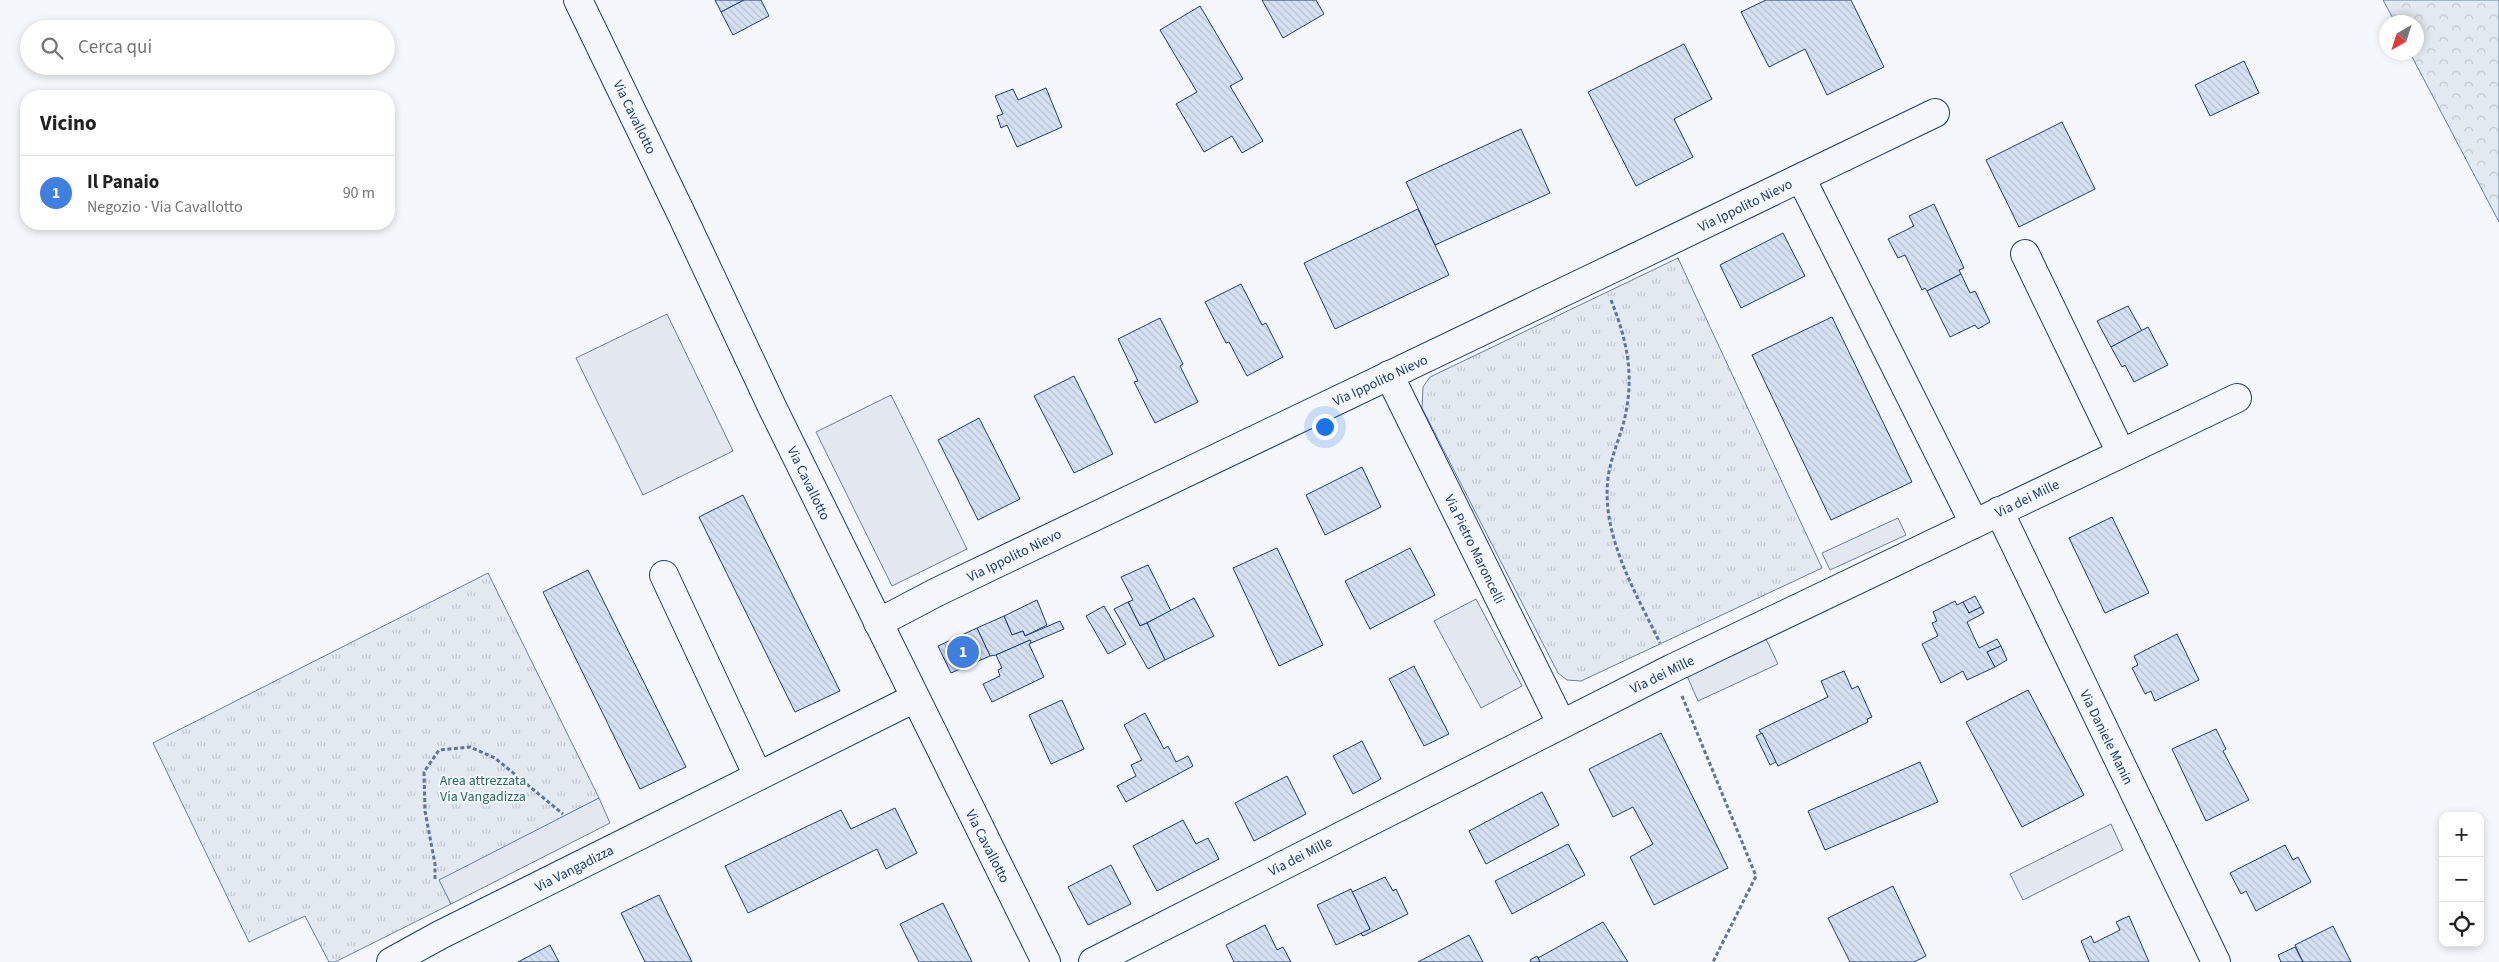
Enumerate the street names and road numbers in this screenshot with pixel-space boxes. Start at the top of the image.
street label: Via Cavallotto [608,77,661,158]
street label: Via Ippolito Nievo [1695,174,1796,237]
street label: Via Ippolito Nievo [1330,350,1431,412]
street label: Via Cavallotto [782,443,835,524]
street label: Via dei Mille [1992,475,2063,523]
street label: Via Pietro Maroncelli [1439,491,1509,607]
street label: Via Ippolito Nievo [964,524,1065,587]
street label: Via dei Mille [1627,651,1698,699]
street label: Via Daniele Manin [2074,687,2138,788]
street label: Via Cavallotto [960,806,1014,887]
street label: Via dei Mille [1265,832,1336,882]
street label: Via Vangadizza [532,840,617,897]

